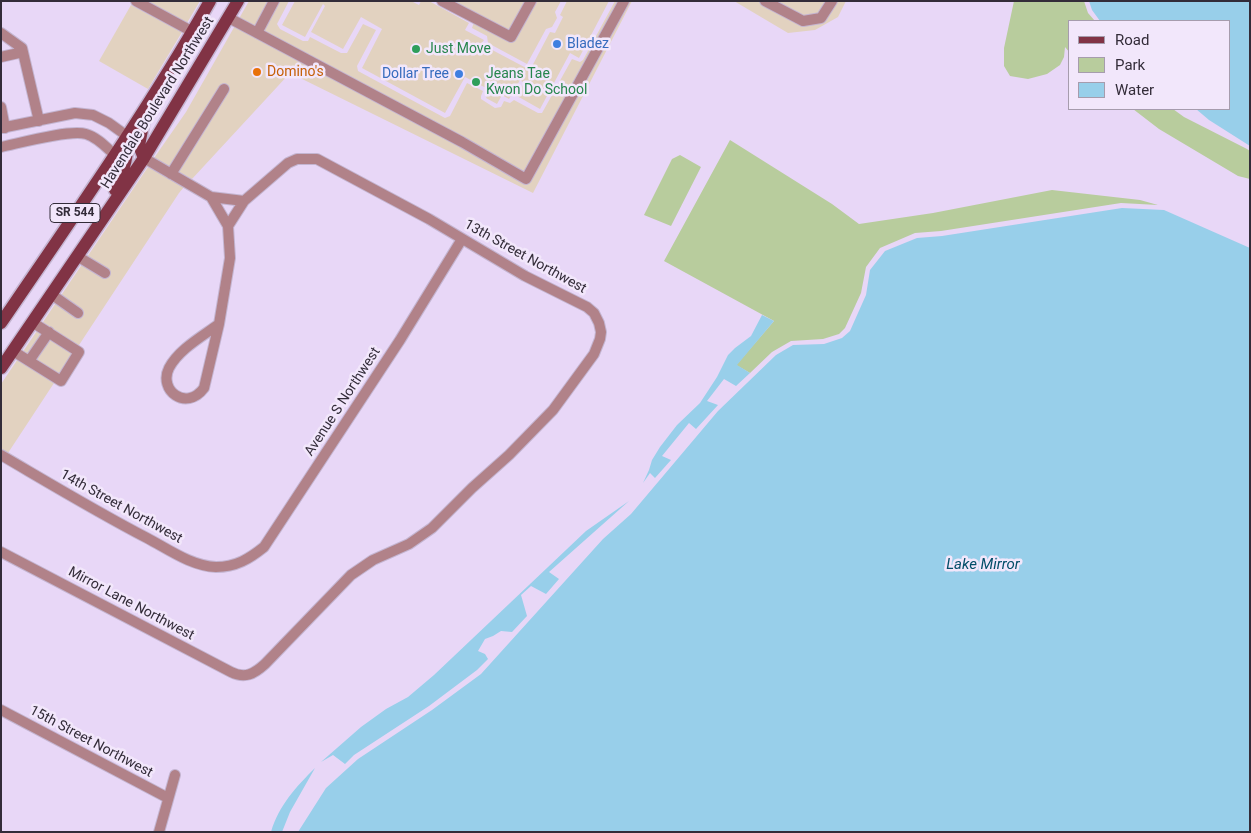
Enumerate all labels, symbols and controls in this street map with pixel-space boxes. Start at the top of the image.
street label: Havendale Boulevard Northwest [98,14,218,192]
legend [1068,20,1231,110]
text: Road [1115,31,1149,49]
place label: Bladez [567,36,609,52]
marker: Bladez [551,38,563,50]
place label: Just Move [426,41,491,57]
marker: Just Move [410,43,422,55]
text: Park [1115,56,1145,74]
place label: Domino's [267,64,324,80]
marker: Domino's [251,66,263,78]
place label: Dollar Tree [382,66,449,82]
place label: Jeans Tae Kwon Do School [486,66,587,98]
marker: Dollar Tree [453,68,465,80]
marker: Jeans Tae Kwon Do School [470,76,482,88]
text: Water [1115,81,1154,99]
road number: SR 544 [50,204,100,222]
street label: 13th Street Northwest [461,216,589,298]
street label: Avenue S Northwest [302,345,384,459]
street label: 14th Street Northwest [57,466,185,548]
water label: Lake Mirror [946,556,1020,574]
street label: Mirror Lane Northwest [65,564,197,644]
street label: 15th Street Northwest [27,702,155,782]

